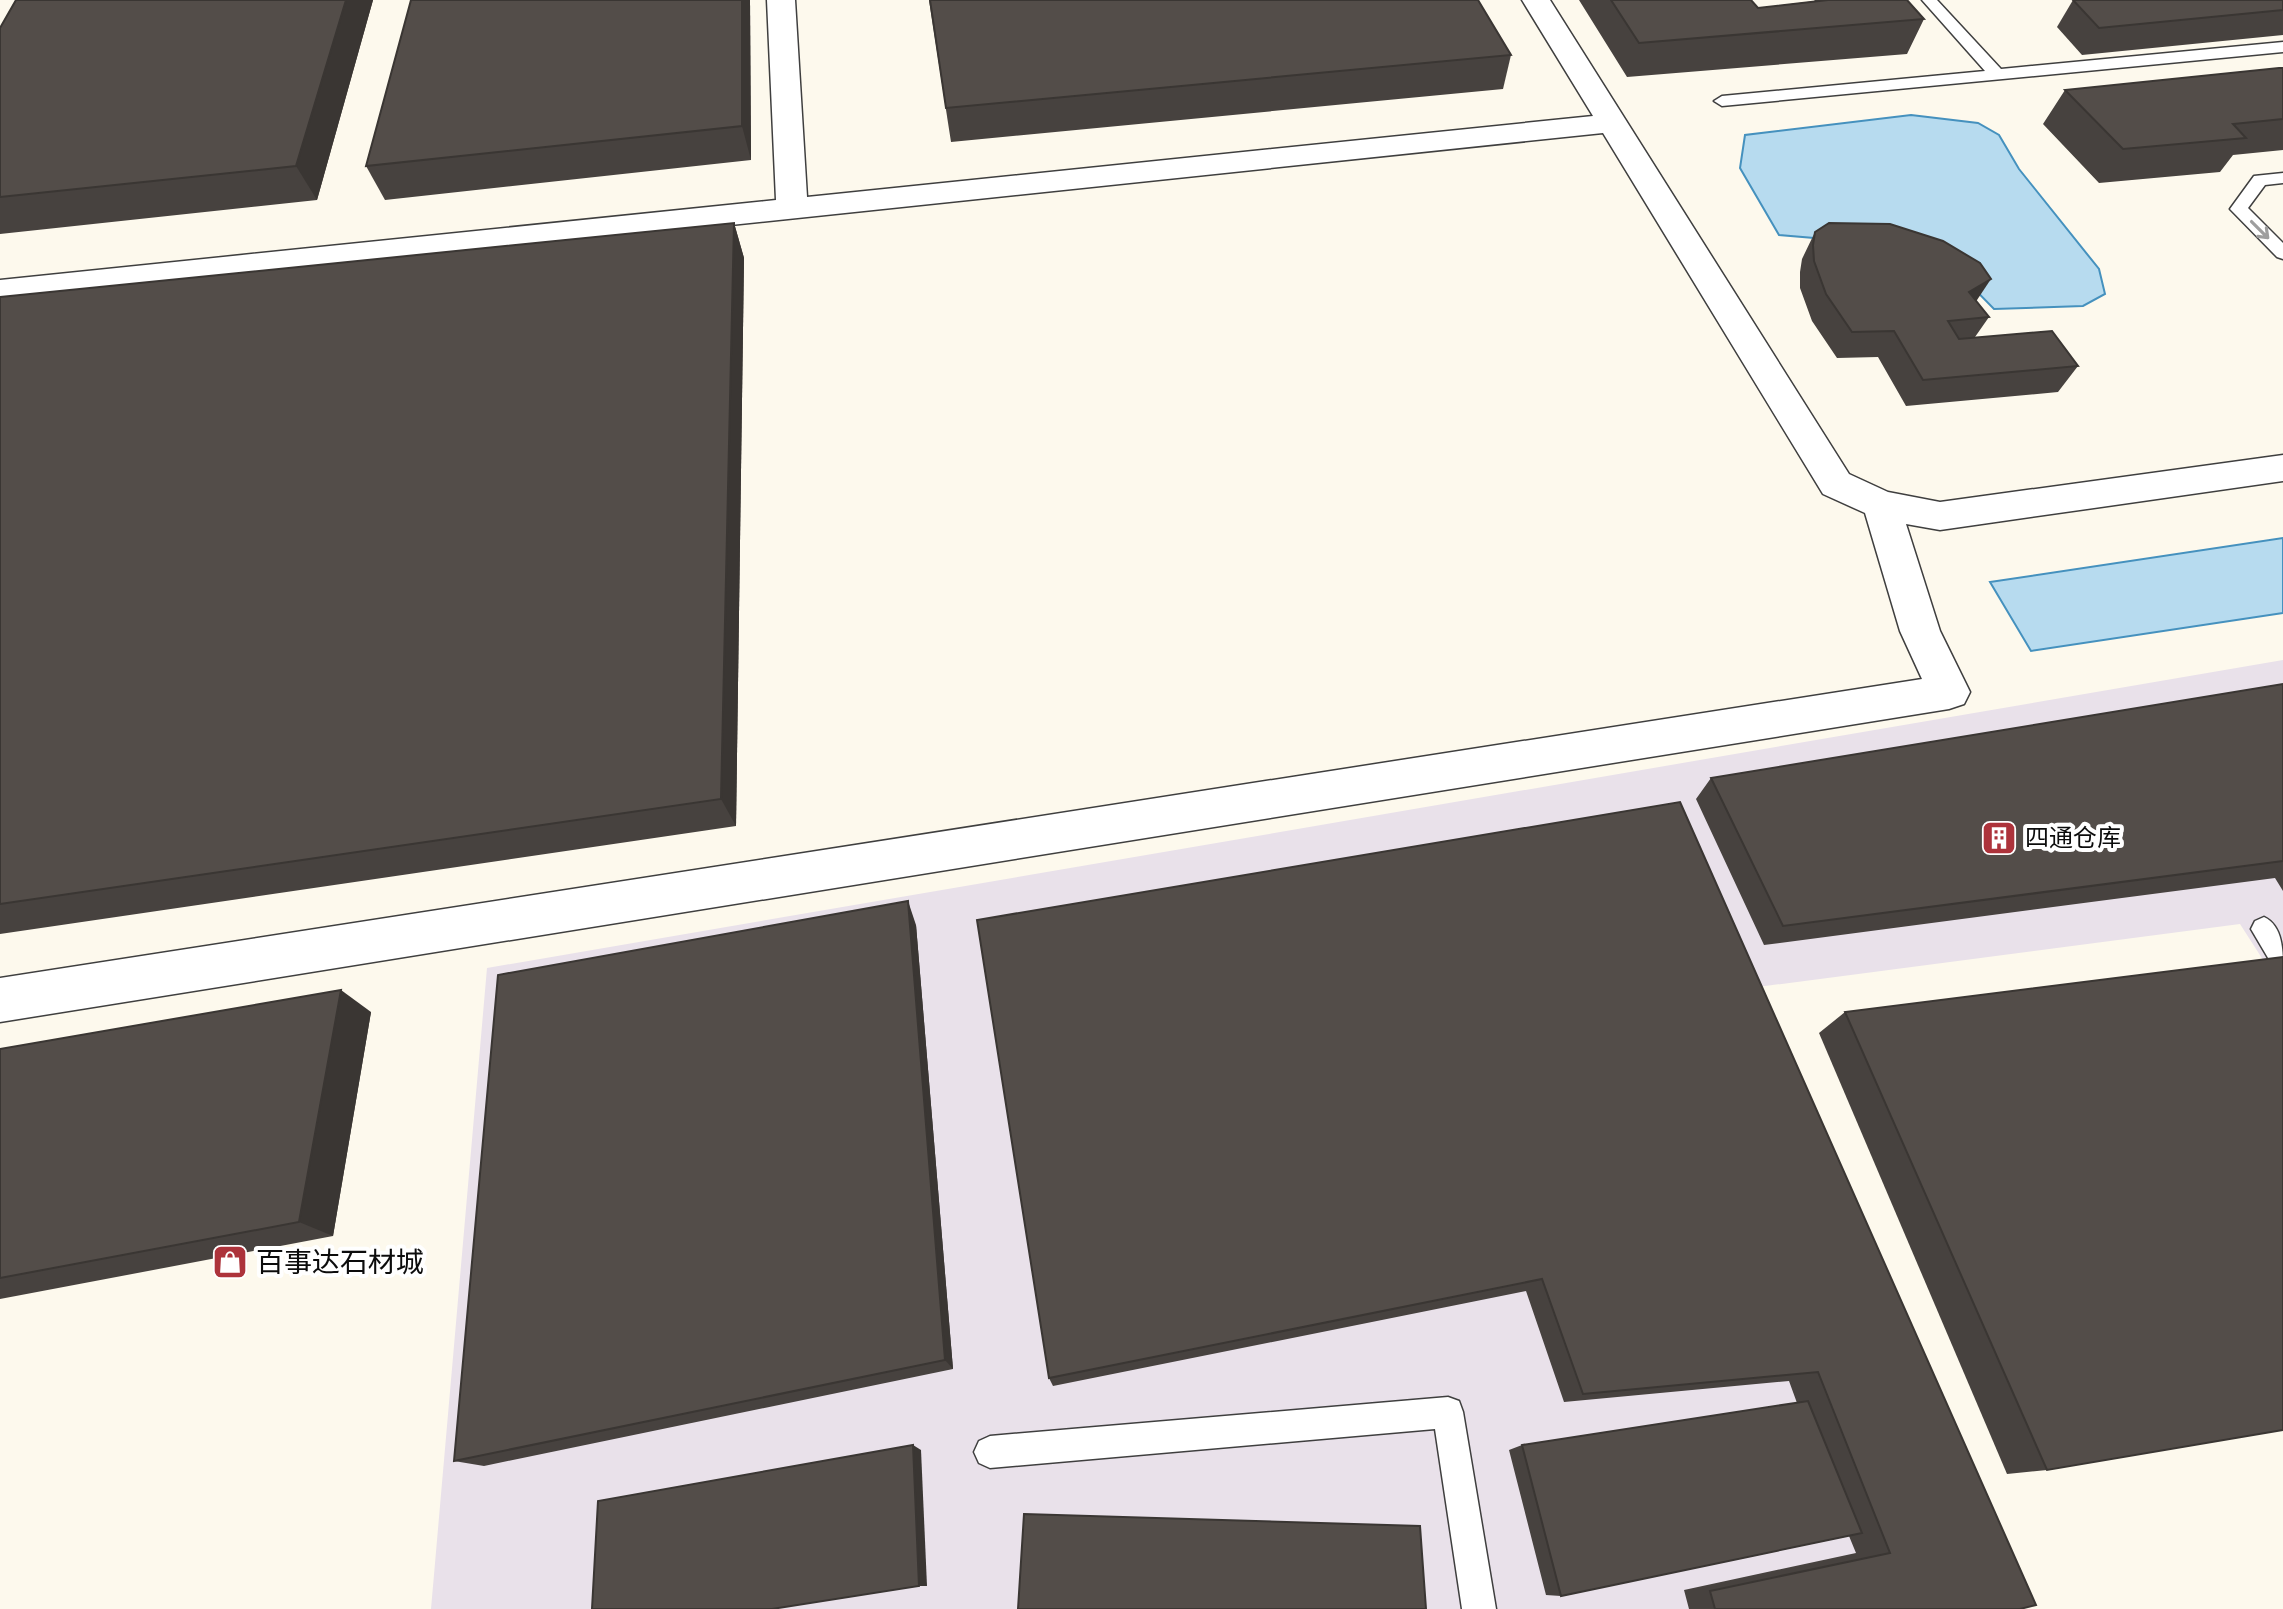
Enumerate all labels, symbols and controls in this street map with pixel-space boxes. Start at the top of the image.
one-way arrow [2250,220,2269,239]
place label: 四通仓库 [2025,818,2121,853]
building icon: 四通仓库 [1980,819,2018,857]
place label: 百事达石材城 [256,1239,424,1281]
shop icon: 百事达石材城 [211,1243,249,1281]

